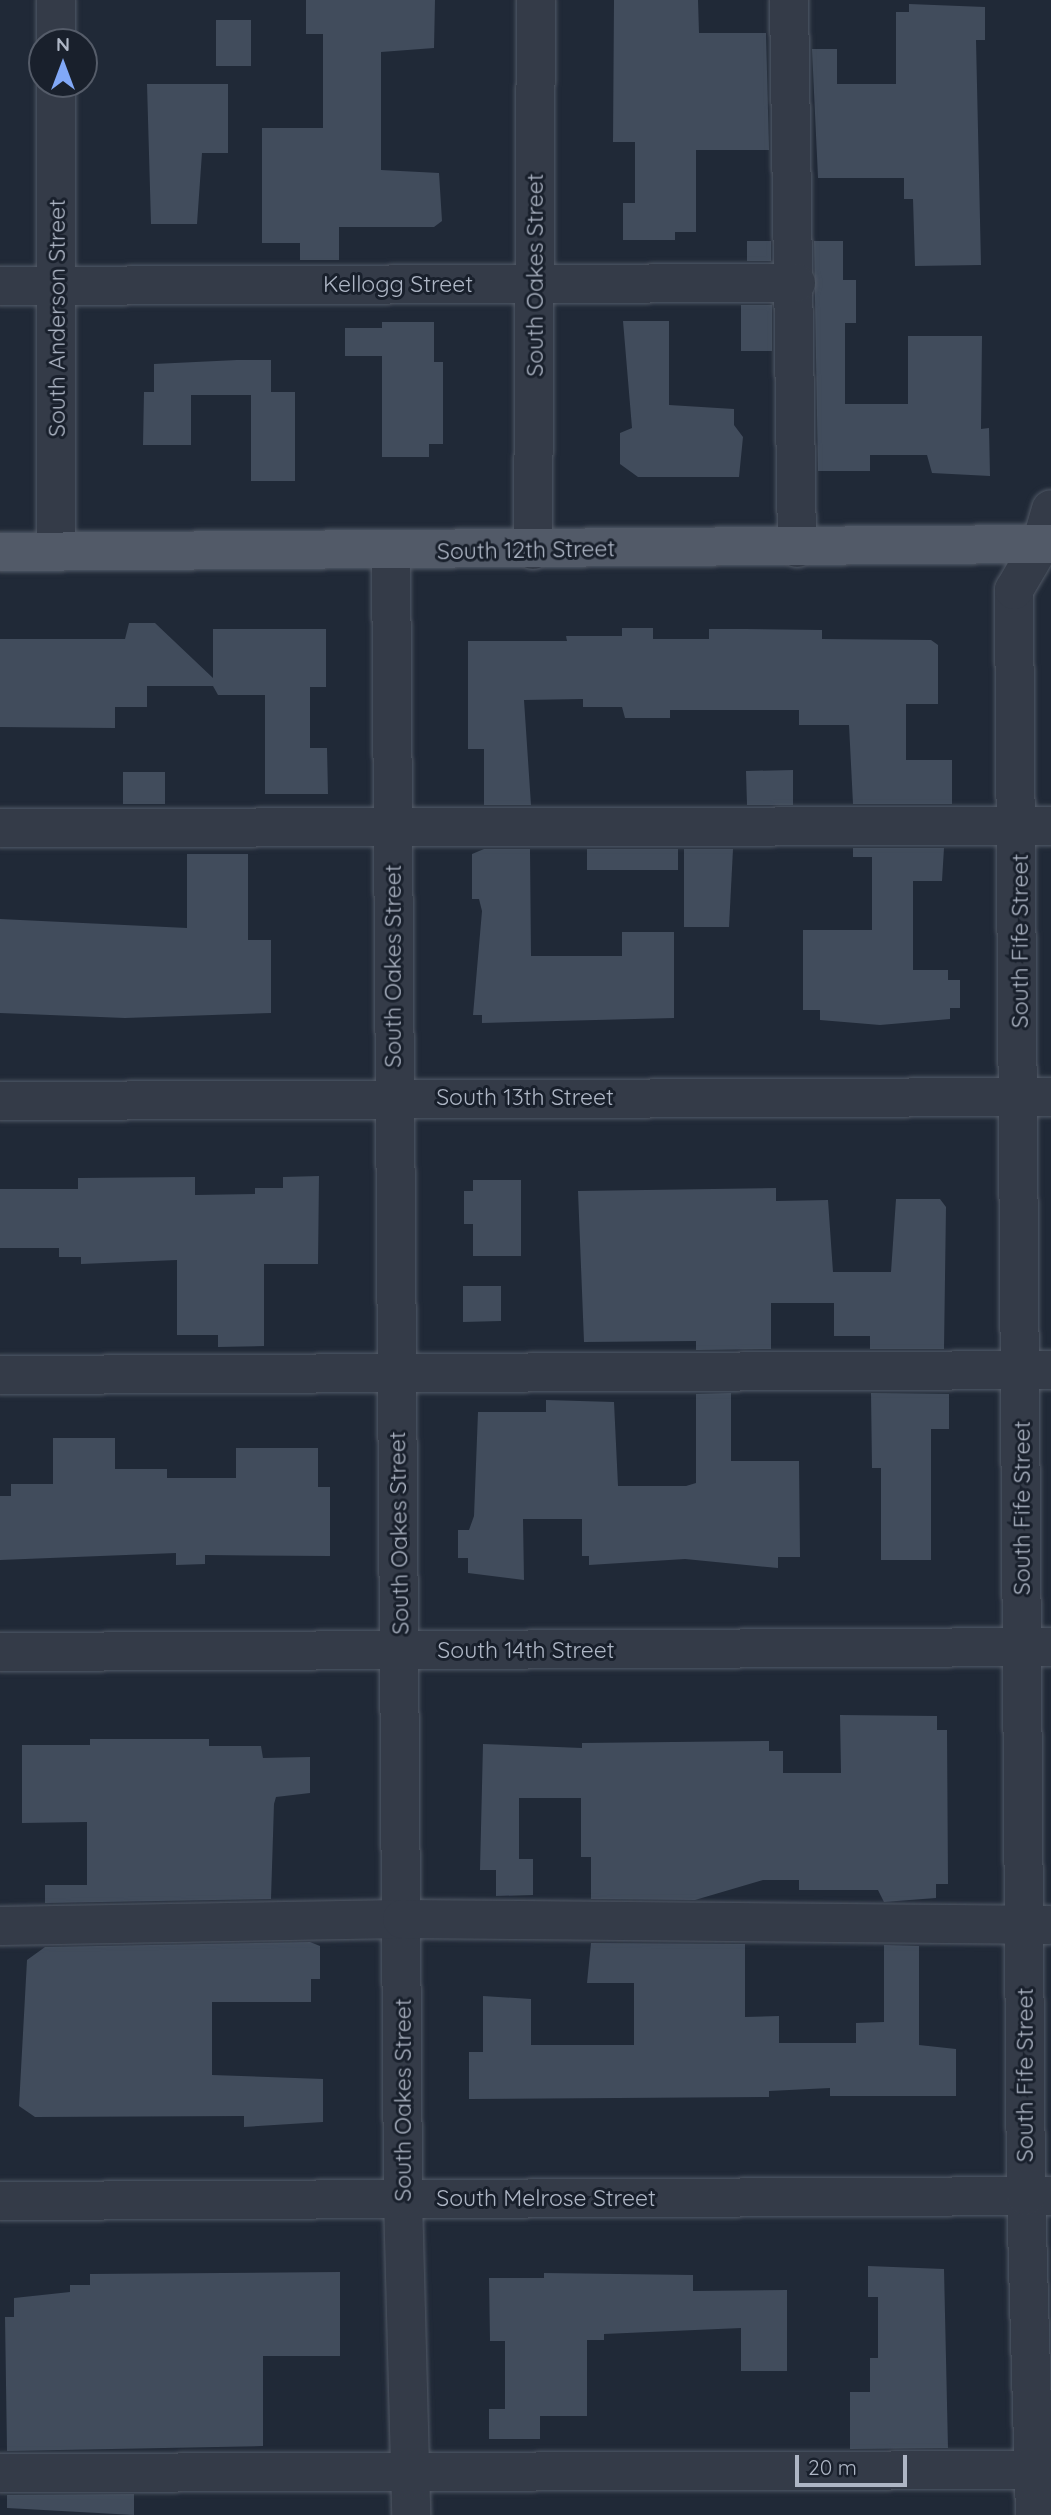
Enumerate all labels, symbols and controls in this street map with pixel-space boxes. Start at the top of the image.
north arrow [28,28,98,98]
text: N [56,32,70,56]
street label: South Oakes Street [521,173,549,377]
street label: South Anderson Street [43,199,71,437]
street label: Kellogg Street [323,270,473,298]
street label: South 12th Street [437,535,615,565]
street label: South Fife Street [1006,854,1034,1028]
street label: South Oakes Street [379,864,407,1068]
street label: South 13th Street [436,1083,614,1111]
street label: South Fife Street [1008,1421,1036,1595]
street label: South Oakes Street [383,1431,415,1635]
street label: South 14th Street [437,1636,615,1664]
street label: South Fife Street [1011,1988,1039,2162]
street label: South Oakes Street [389,1998,417,2202]
street label: South Melrose Street [436,2184,656,2212]
scale bar [799,2442,911,2486]
text: 20 m [808,2454,857,2480]

